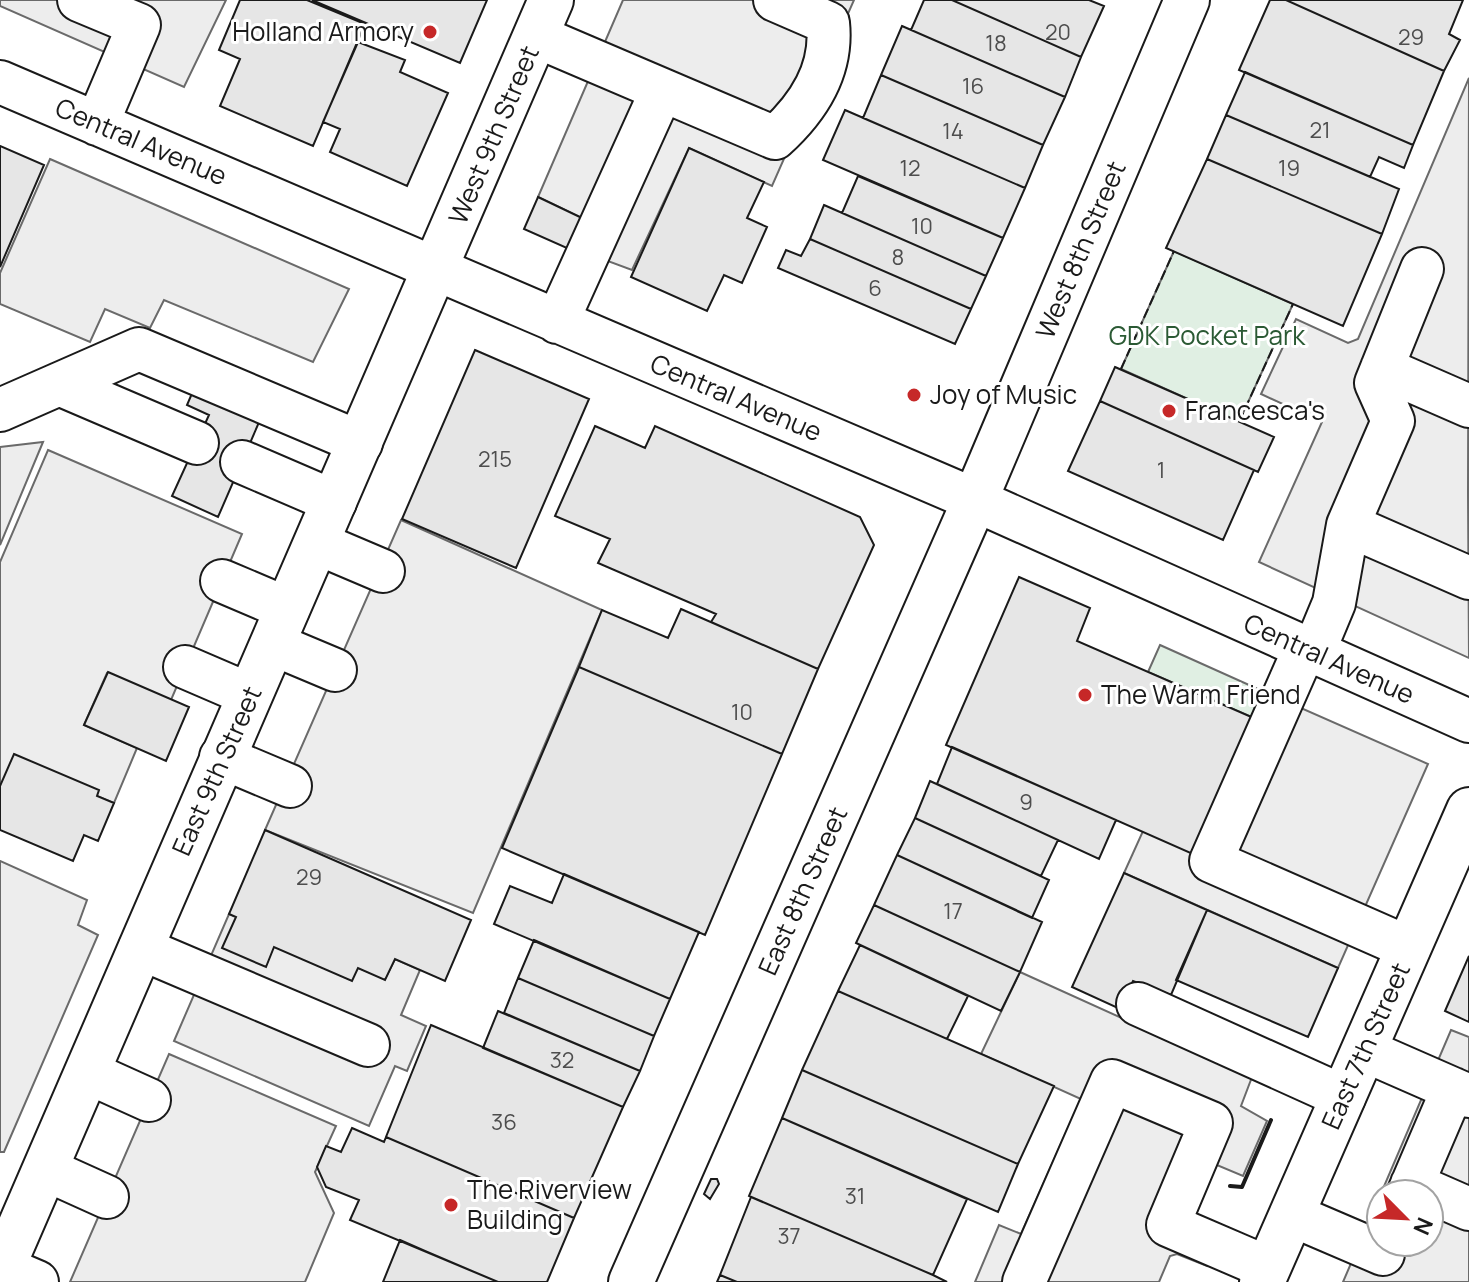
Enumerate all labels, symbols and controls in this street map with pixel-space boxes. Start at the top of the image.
place label: Holland Armory [232,13,414,49]
house number: 20 [1045,17,1071,47]
house number: 29 [1398,22,1424,52]
marker: Holland Armory [421,23,439,41]
house number: 18 [985,28,1007,58]
street label: West 9th Street [439,40,547,229]
house number: 16 [962,71,984,101]
street label: Central Avenue [50,89,233,193]
house number: 21 [1309,115,1331,145]
house number: 14 [942,116,964,146]
house number: 12 [899,153,921,183]
house number: 19 [1278,153,1300,183]
street label: West 8th Street [1026,155,1134,344]
house number: 10 [911,211,933,241]
house number: 8 [892,242,904,272]
house number: 6 [868,273,882,303]
park label: GDK Pocket Park [1109,317,1306,353]
street label: Central Avenue [645,345,828,449]
place label: Joy of Music [930,376,1077,412]
marker: Joy of Music [905,386,923,404]
place label: Francesca's [1185,392,1325,428]
marker: Francesca's [1160,402,1178,420]
house number: 215 [478,444,512,474]
house number: 1 [1157,455,1165,485]
street label: Central Avenue [1239,604,1420,712]
place label: The Warm Friend [1101,676,1301,712]
street label: East 9th Street [163,680,270,861]
marker: The Warm Friend [1076,686,1094,704]
house number: 10 [731,697,753,727]
house number: 9 [1019,787,1033,817]
street label: East 8th Street [749,801,855,981]
house number: 29 [296,862,322,892]
house number: 17 [943,896,963,926]
street label: East 7th Street [1312,957,1418,1135]
house number: 32 [550,1045,574,1075]
house number: 36 [491,1107,517,1137]
place label: The Riverview Building [467,1171,632,1237]
north arrow [1365,1178,1445,1258]
house number: 31 [845,1181,865,1211]
marker: The Riverview Building [442,1196,460,1214]
text: N [1406,1213,1440,1239]
house number: 37 [777,1221,801,1251]

